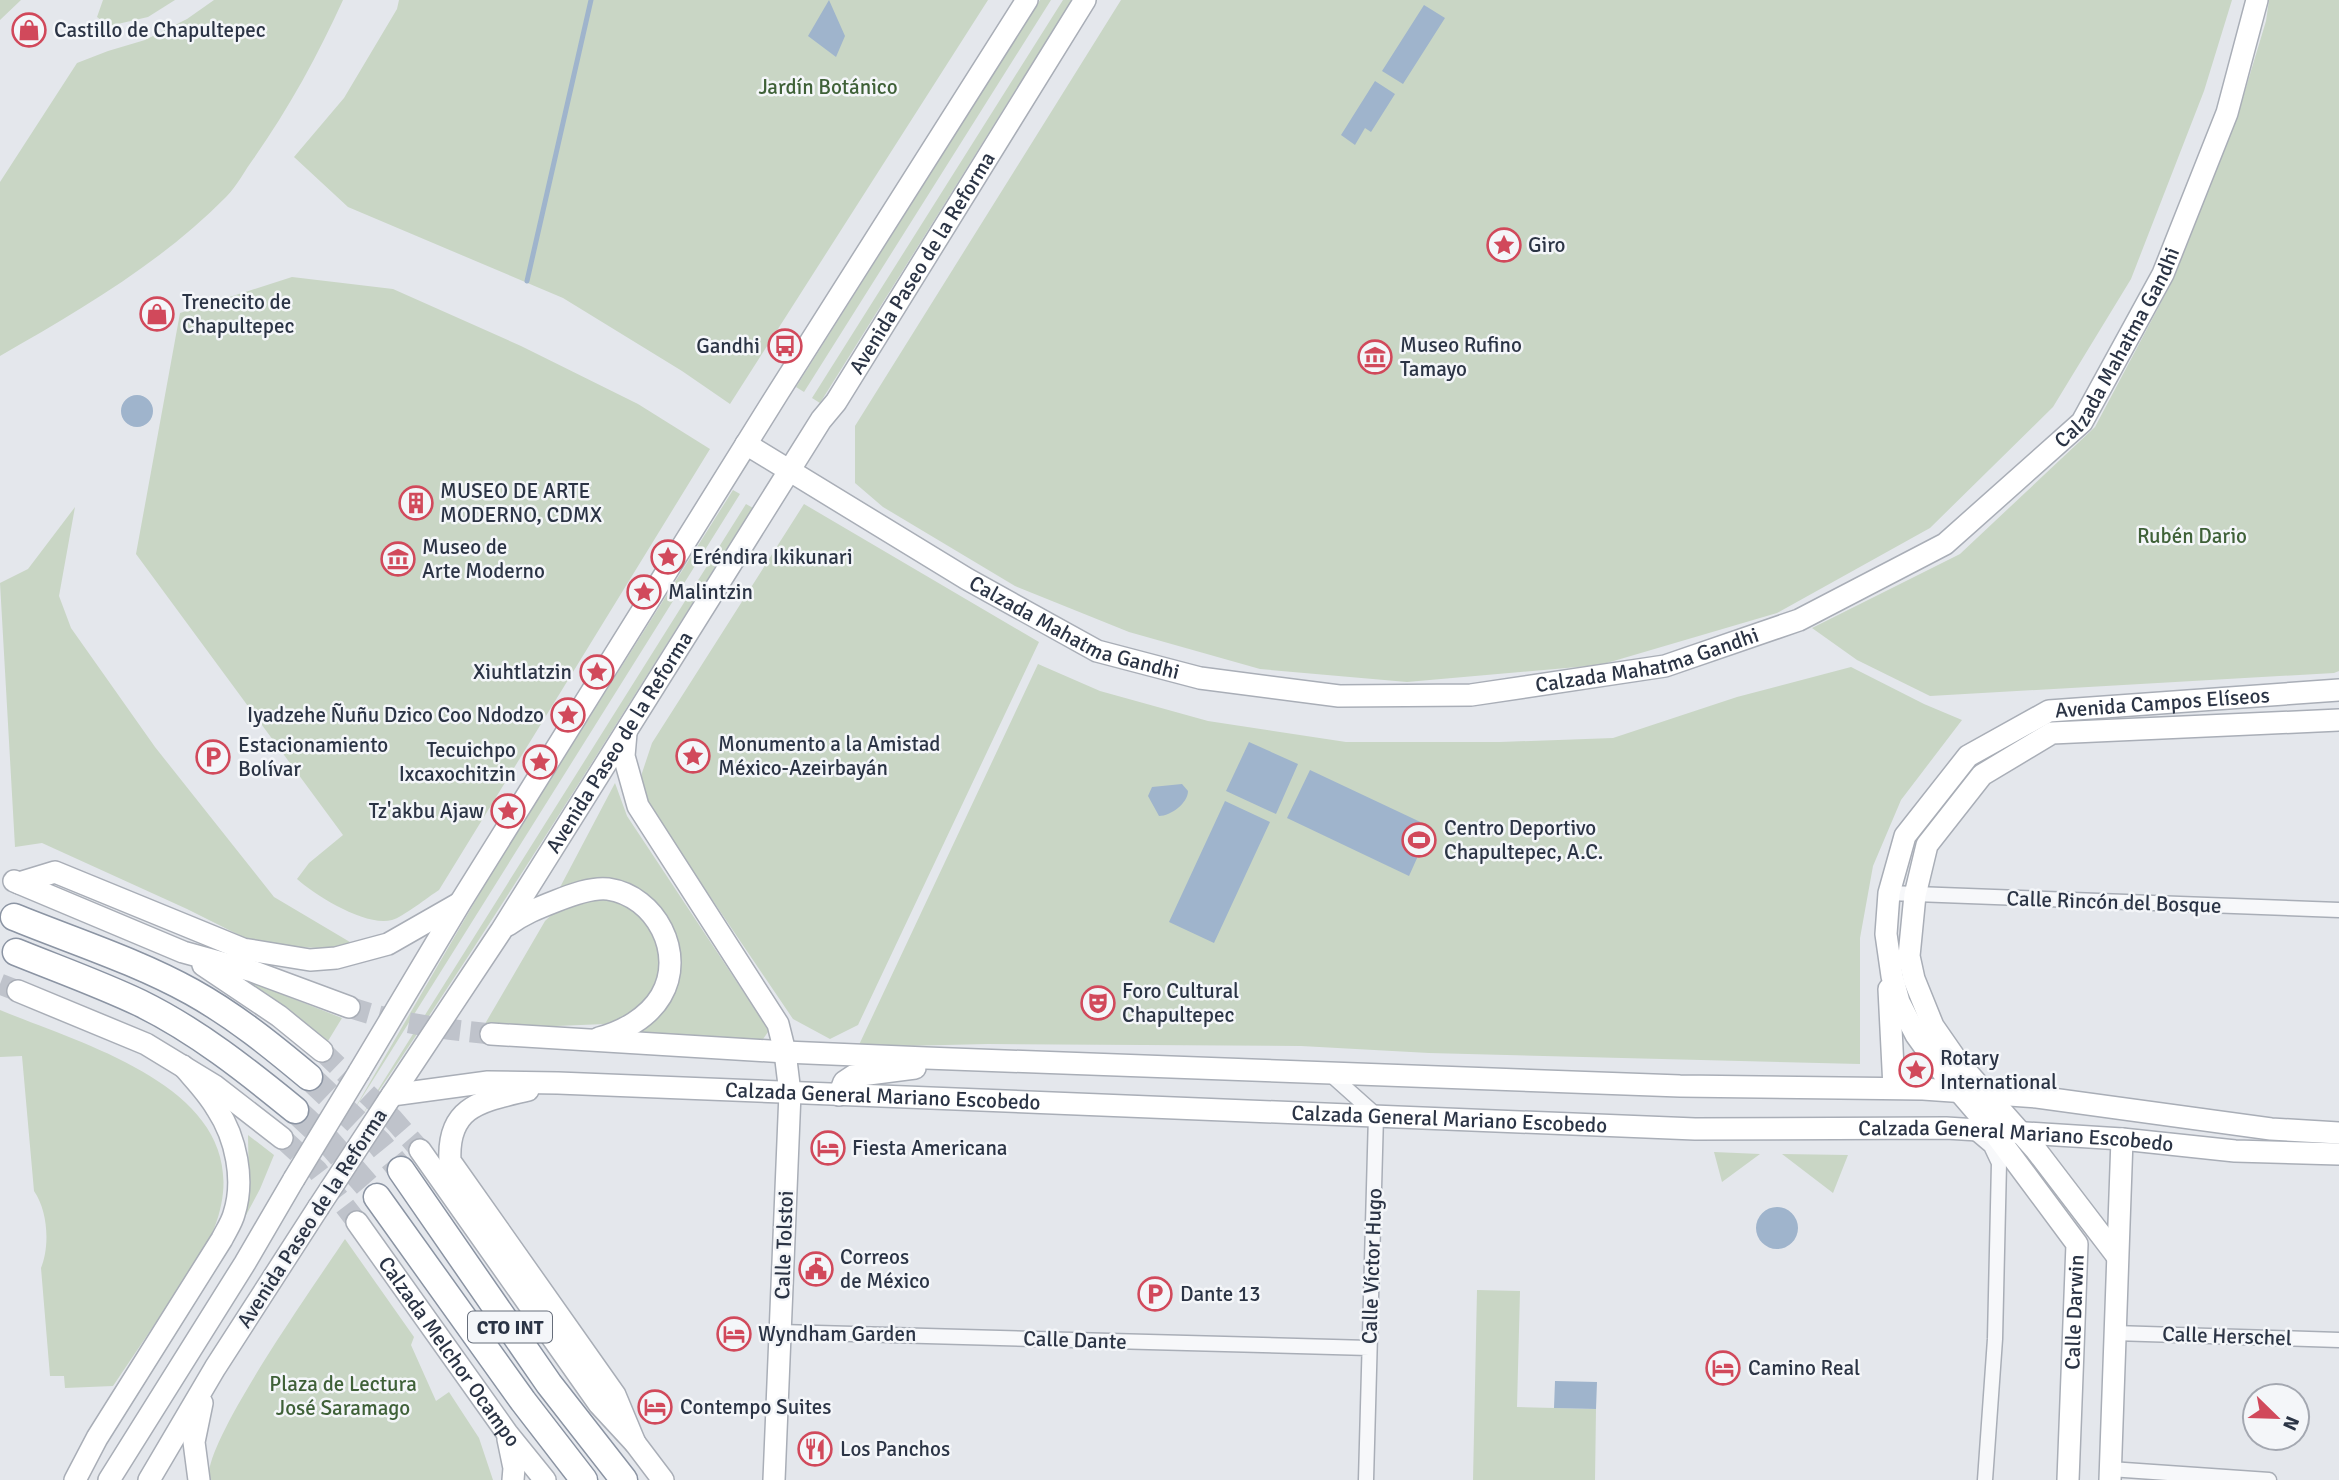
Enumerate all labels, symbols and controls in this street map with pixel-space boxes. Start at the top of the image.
shop icon: Castillo de Chapultepec [10,11,48,49]
place label: Castillo de Chapultepec [54,17,266,43]
park label: Jardín Botánico [758,74,898,100]
street label: Avenida Paseo de la Reforma [843,147,1001,379]
place icon: Giro [1485,226,1523,264]
place label: Giro [1528,232,1565,258]
street label: Calzada Mahatma Gandhi [2049,243,2185,453]
place label: Trenecito de Chapultepec [182,289,295,339]
shop icon: Trenecito de Chapultepec [138,295,176,333]
bus stop icon: Gandhi [766,327,804,365]
place label: Museo Rufino Tamayo [1400,332,1522,382]
place label: Gandhi [696,333,760,359]
museum icon: Museo Rufino Tamayo [1356,338,1394,376]
place label: MUSEO DE ARTE MODERNO, CDMX [440,478,602,528]
building icon: MUSEO DE ARTE MODERNO, CDMX [397,484,435,522]
park label: Rubén Dario [2137,523,2247,549]
place label: Museo de Arte Moderno [422,534,545,584]
place icon: Eréndira Ikikunari [649,538,687,576]
museum icon: Museo de Arte Moderno [379,540,417,578]
place label: Eréndira Ikikunari [692,544,853,570]
street label: Calzada Mahatma Gandhi [965,570,1182,685]
place icon: Malintzin [625,573,663,611]
place label: Malintzin [668,579,753,605]
street label: Calzada Mahatma Gandhi [1534,622,1762,698]
street label: Avenida Paseo de la Reforma [540,626,698,858]
place icon: Xiuhtlatzin [578,653,616,691]
place label: Xiuhtlatzin [473,659,572,685]
street label: Avenida Campos Elíseos [2054,682,2271,724]
place icon: Iyadzehe Ñuñu Dzico Coo Ndodzo [549,696,587,734]
place label: Iyadzehe Ñuñu Dzico Coo Ndodzo [247,702,544,728]
place label: Monumento a la Amistad México-Azeirbayán [718,731,940,781]
place label: Estacionamiento Bolívar [238,732,388,782]
place label: Tecuichpo Ixcaxochitzin [399,737,516,787]
place icon: Monumento a la Amistad México-Azeirbayán [674,737,712,775]
parking icon: Estacionamiento Bolívar [194,738,232,776]
place icon: Tecuichpo Ixcaxochitzin [521,743,559,781]
place icon: Tz'akbu Ajaw [489,792,527,830]
place label: Tz'akbu Ajaw [369,798,484,824]
place label: Centro Deportivo Chapultepec, A.C. [1444,815,1603,865]
sports icon: Centro Deportivo Chapultepec, A.C. [1400,821,1438,859]
street label: Calle Rincón del Bosque [2006,885,2222,919]
place label: Foro Cultural Chapultepec [1122,978,1239,1028]
theatre icon: Foro Cultural Chapultepec [1079,984,1117,1022]
place label: Rotary International [1940,1045,2057,1095]
place icon: Rotary International [1897,1051,1935,1089]
street label: Calzada General Mariano Escobedo [725,1077,1041,1116]
street label: Calzada General Mariano Escobedo [1291,1100,1608,1138]
street label: Avenida Paseo de la Reforma [231,1103,393,1333]
street label: Calzada General Mariano Escobedo [1858,1115,2175,1157]
hotel icon: Fiesta Americana [809,1129,847,1167]
place label: Fiesta Americana [852,1135,1007,1161]
street label: Calle Víctor Hugo [1356,1188,1388,1344]
street label: Calle Tolstoi [769,1190,799,1300]
place label: Correos de México [840,1244,930,1294]
public building icon: Correos de México [797,1250,835,1288]
street label: Calzada Melchor Ocampo [373,1251,526,1452]
street label: Calle Darwin [2059,1254,2090,1370]
parking icon: Dante 13 [1136,1275,1174,1313]
place label: Dante 13 [1180,1281,1261,1307]
road number: CTO INT [468,1312,552,1343]
hotel icon: Wyndham Garden [715,1315,753,1353]
place label: Wyndham Garden [758,1321,916,1347]
street label: Calle Herschel [2162,1321,2292,1351]
street label: Calle Dante [1023,1325,1127,1355]
hotel icon: Camino Real [1704,1349,1742,1387]
place label: Camino Real [1748,1355,1860,1381]
park label: Plaza de Lectura José Saramago [269,1371,417,1421]
north arrow [2241,1382,2311,1452]
hotel icon: Contempo Suites [636,1388,674,1426]
place label: Contempo Suites [680,1394,832,1420]
text: N [2277,1412,2304,1434]
restaurant icon: Los Panchos [796,1430,834,1468]
place label: Los Panchos [840,1436,950,1462]

